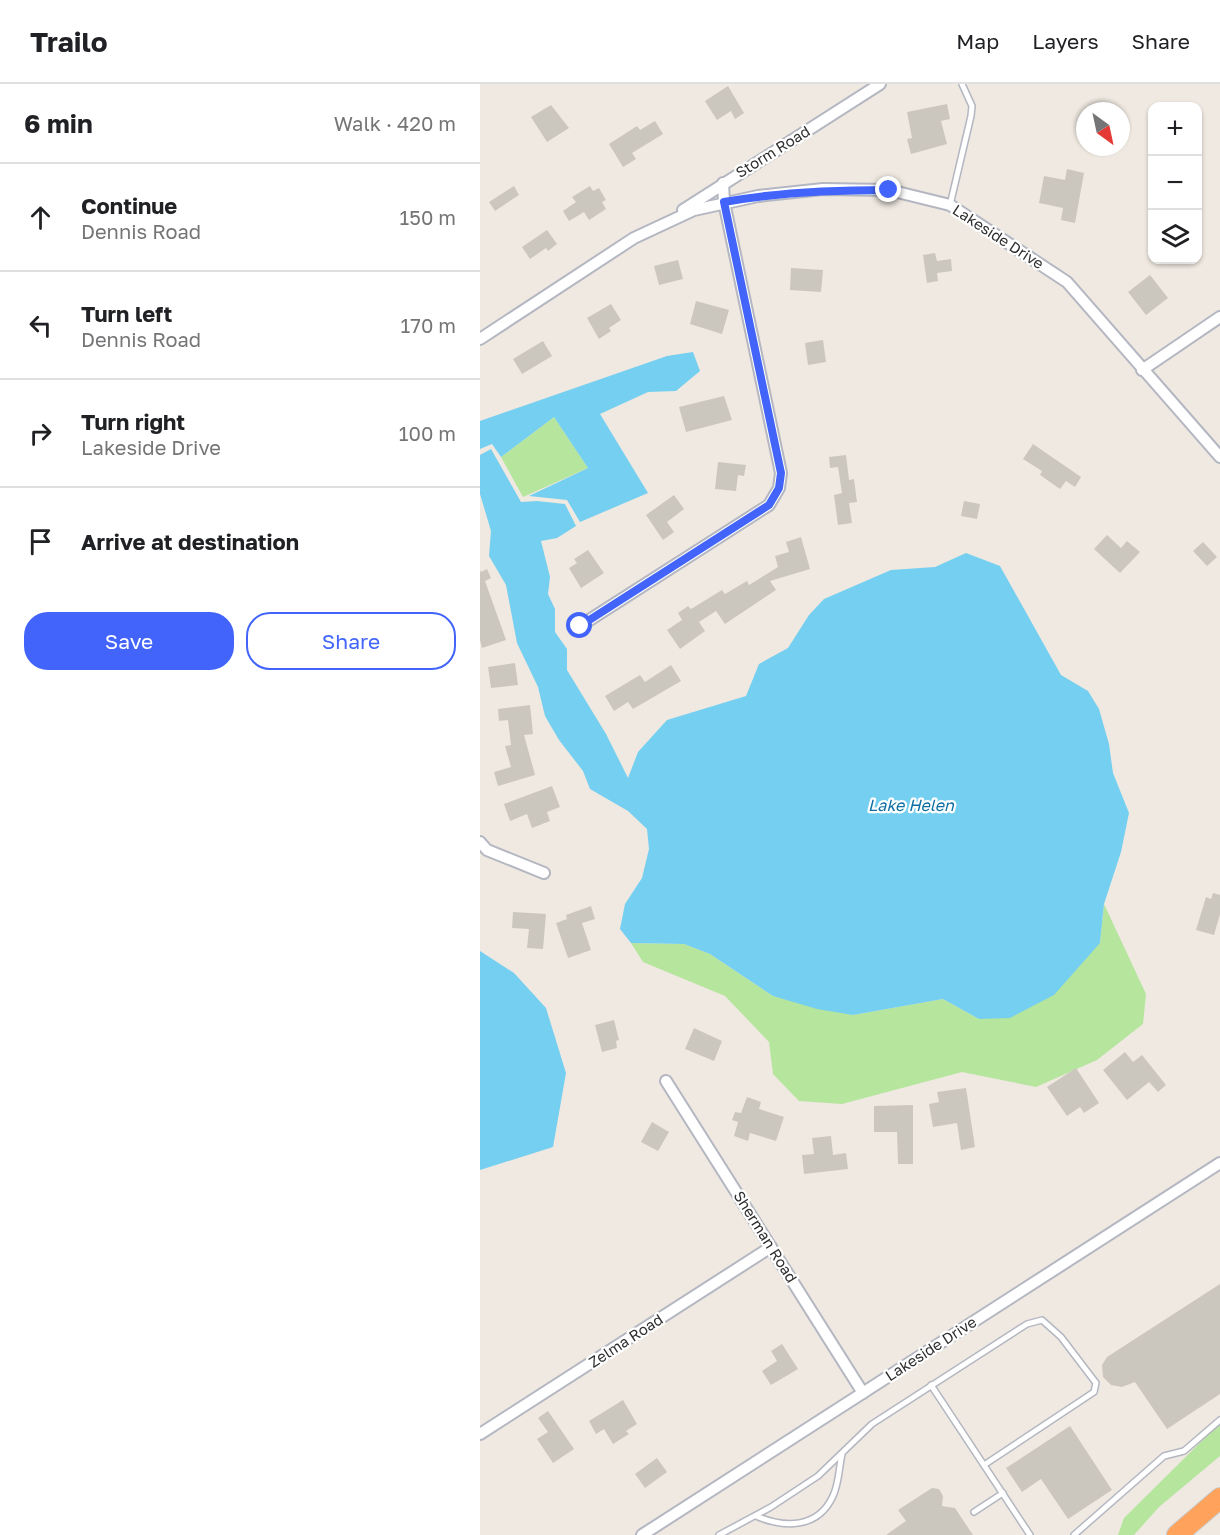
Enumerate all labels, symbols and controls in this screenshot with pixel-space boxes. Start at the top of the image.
text: Trailo [30,25,108,58]
text: Map [956,28,999,54]
text: Layers [1032,28,1099,54]
text: Share [1132,28,1190,54]
north arrow [1076,102,1130,156]
map controls [1148,102,1202,264]
button: + [1148,102,1202,156]
text: 6 min [24,108,93,139]
text: Walk · 420 m [334,111,456,135]
street label: Storm Road [732,121,813,181]
button: − [1148,156,1202,210]
route end [875,176,901,202]
text: Continue [81,192,177,219]
street label: Lakeside Drive [950,200,1048,272]
icon: ahead [24,201,57,234]
text: 150 m [400,205,456,229]
button: layers [1148,210,1202,264]
text: Dennis Road [81,219,201,243]
text: Turn left [81,300,172,327]
icon: left [24,309,57,342]
text: 170 m [401,313,456,337]
text: Dennis Road [81,327,201,351]
text: Turn right [81,408,185,435]
icon: right [24,417,57,450]
text: 100 m [399,421,456,445]
text: Lakeside Drive [81,435,221,459]
icon: arrive [24,525,57,558]
text: Arrive at destination [81,528,299,555]
button: Save [24,612,234,670]
button: Share [246,612,456,670]
route start [566,612,592,638]
water label: Lake Helen [868,795,955,815]
street label: Sherman Road [730,1187,801,1286]
street label: Zelma Road [585,1310,666,1371]
street label: Lakeside Drive [882,1312,980,1384]

